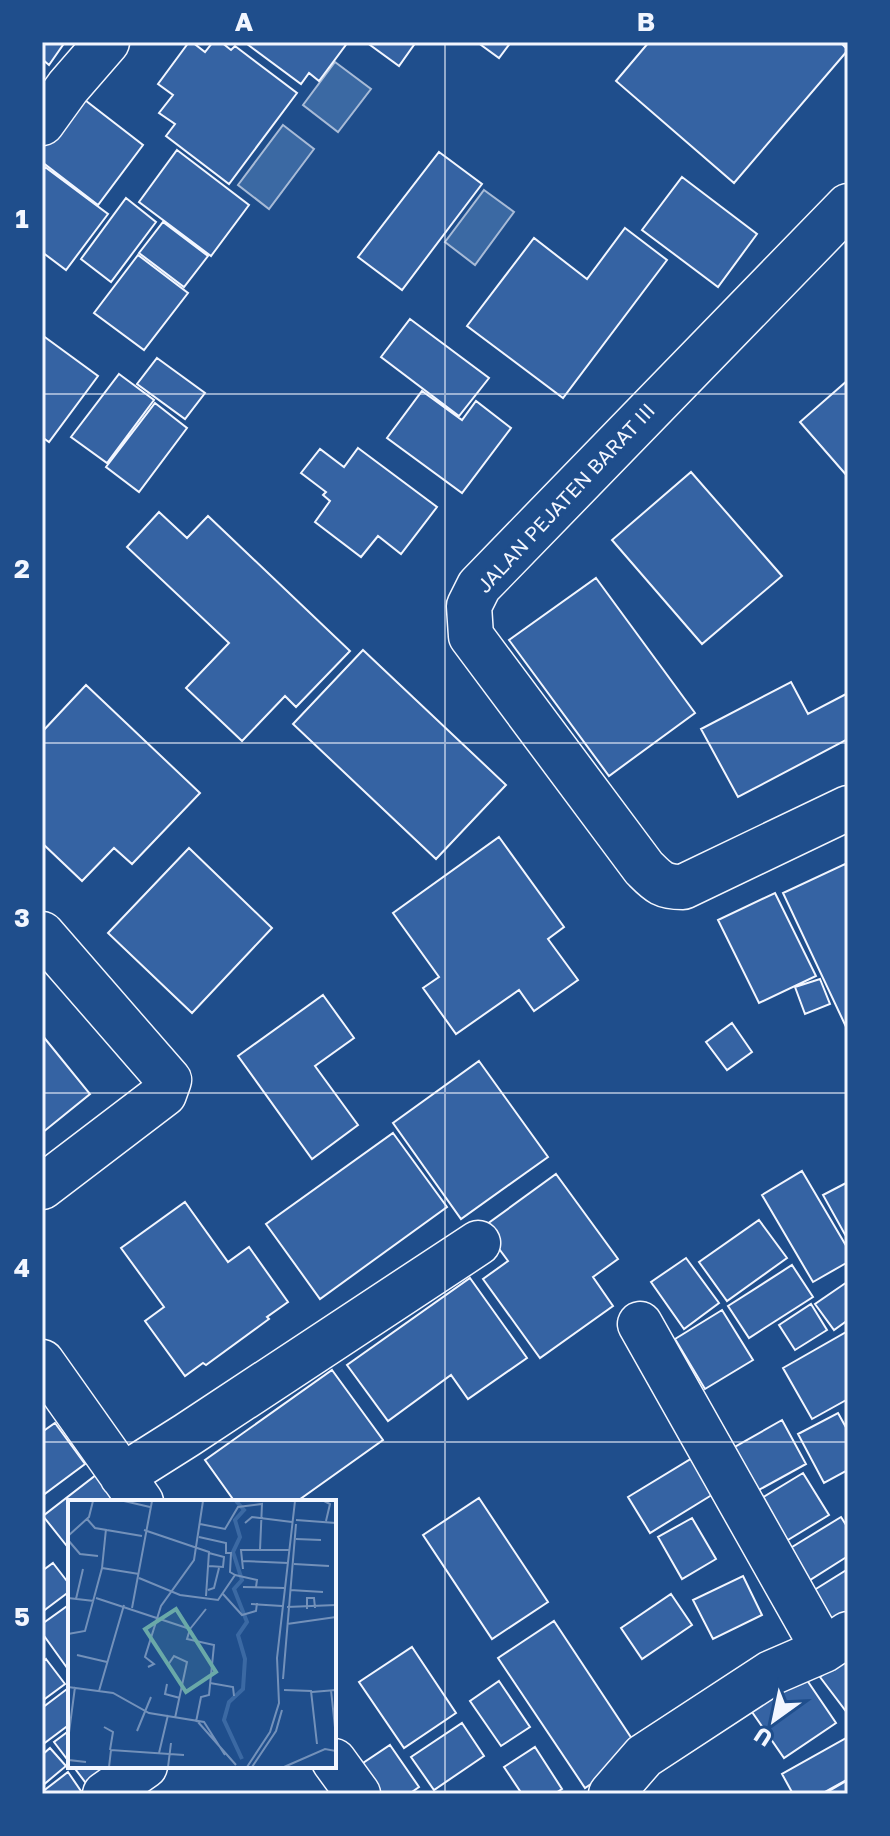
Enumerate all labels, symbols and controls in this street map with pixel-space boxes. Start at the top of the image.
text: A [235,6,254,37]
text: B [637,6,655,37]
text: 1 [15,203,29,234]
street label: JALAN PEJATEN BARAT III [471,398,659,597]
text: 2 [14,553,30,584]
text: 3 [14,902,30,933]
text: 4 [14,1252,30,1283]
inset map [68,1500,336,1768]
text: 5 [14,1601,30,1632]
north arrow [734,1680,814,1760]
text: U [749,1721,777,1753]

